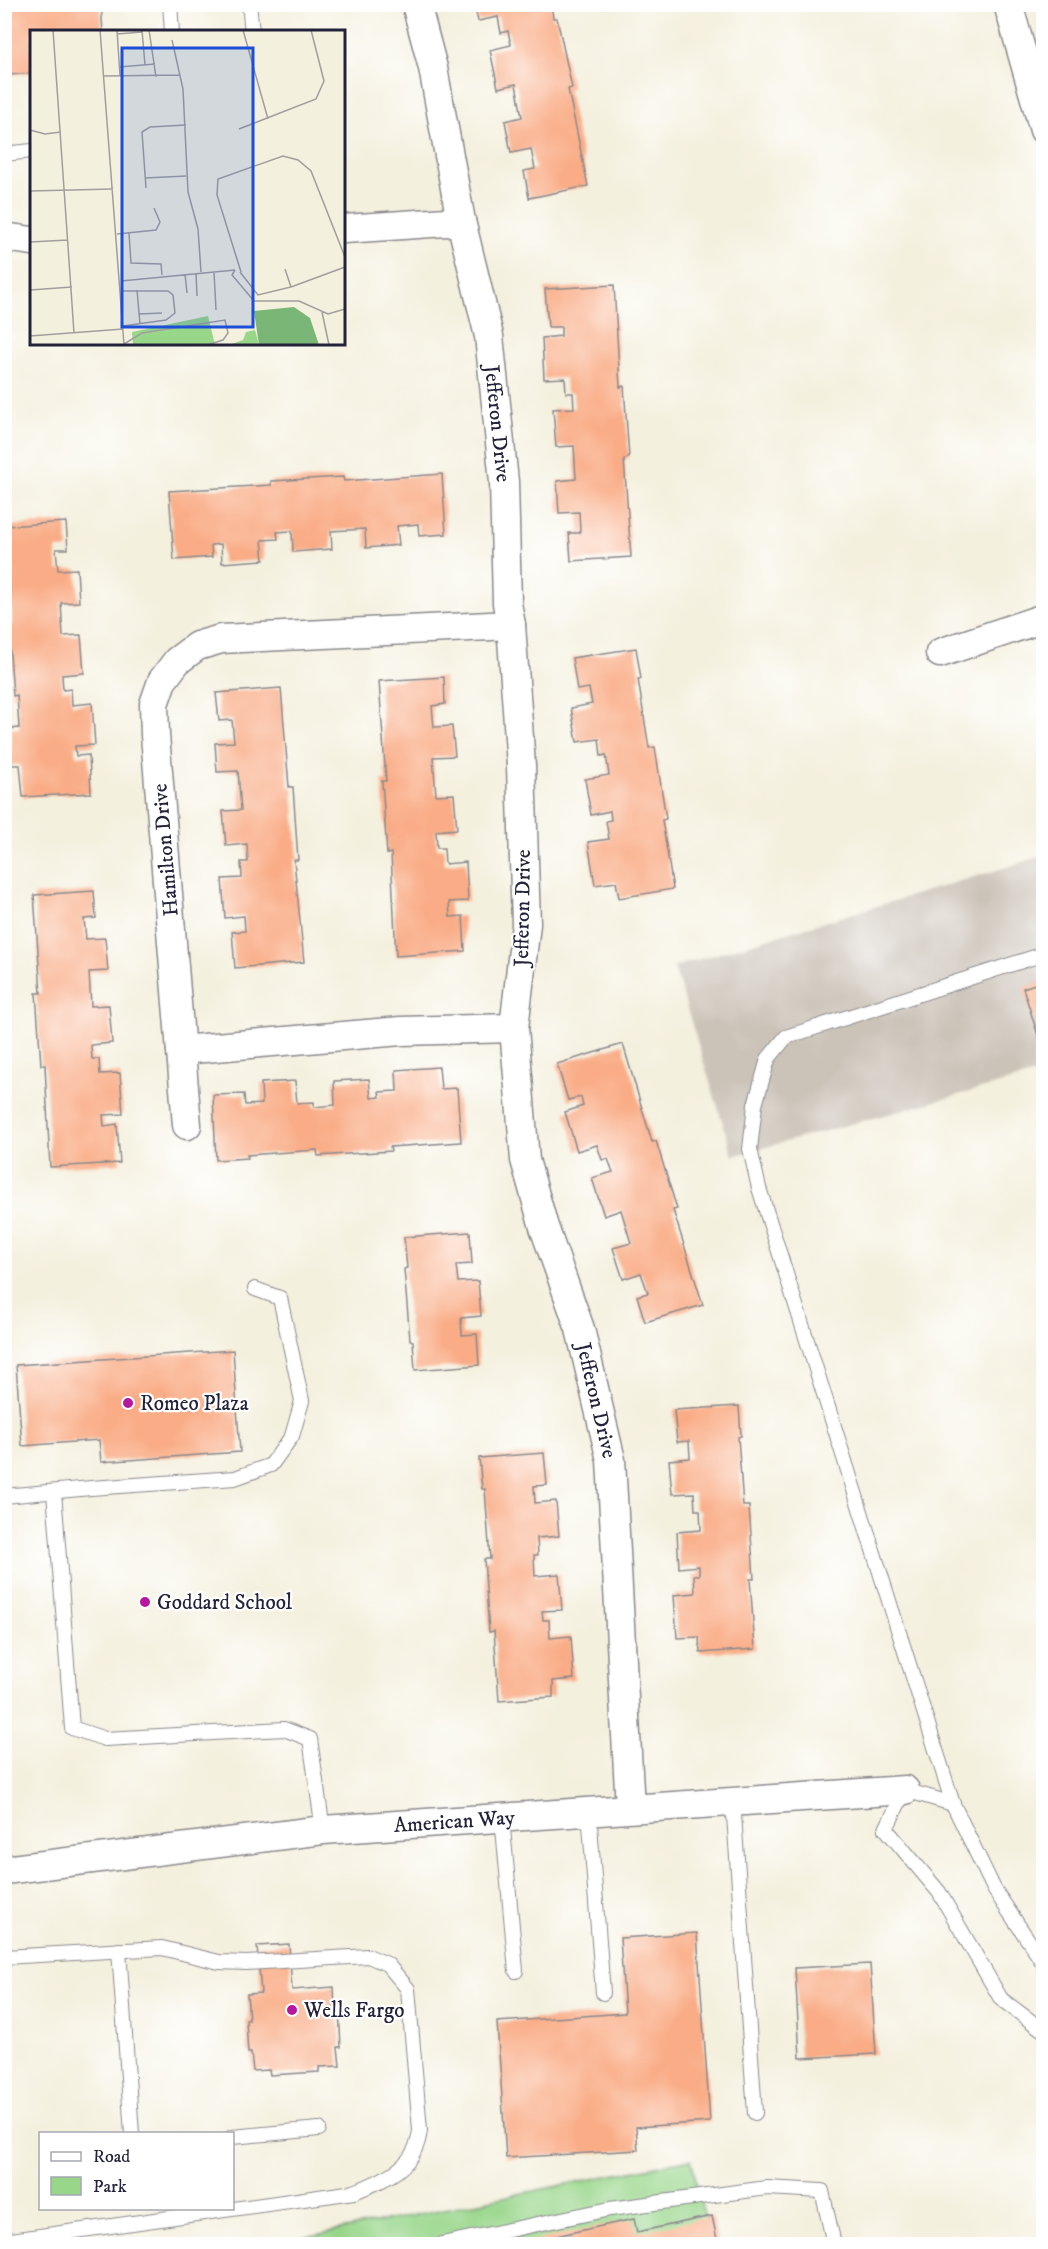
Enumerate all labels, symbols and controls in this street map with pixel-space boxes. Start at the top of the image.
inset map [30,30,345,345]
street label: Jefferon Drive [478,362,516,484]
street label: Hamilton Drive [147,782,185,917]
street label: Jefferon Drive [509,849,537,969]
street label: Jefferon Drive [569,1338,622,1461]
place label: Romeo Plaza [140,1391,249,1417]
marker: Romeo Plaza [121,1396,135,1410]
place label: Goddard School [157,1590,293,1616]
marker: Goddard School [138,1595,152,1609]
street label: American Way [393,1805,517,1839]
place label: Wells Fargo [303,1998,404,2024]
marker: Wells Fargo [285,2003,299,2017]
legend [39,2132,234,2210]
text: Road [93,2146,130,2168]
text: Park [93,2176,127,2198]

